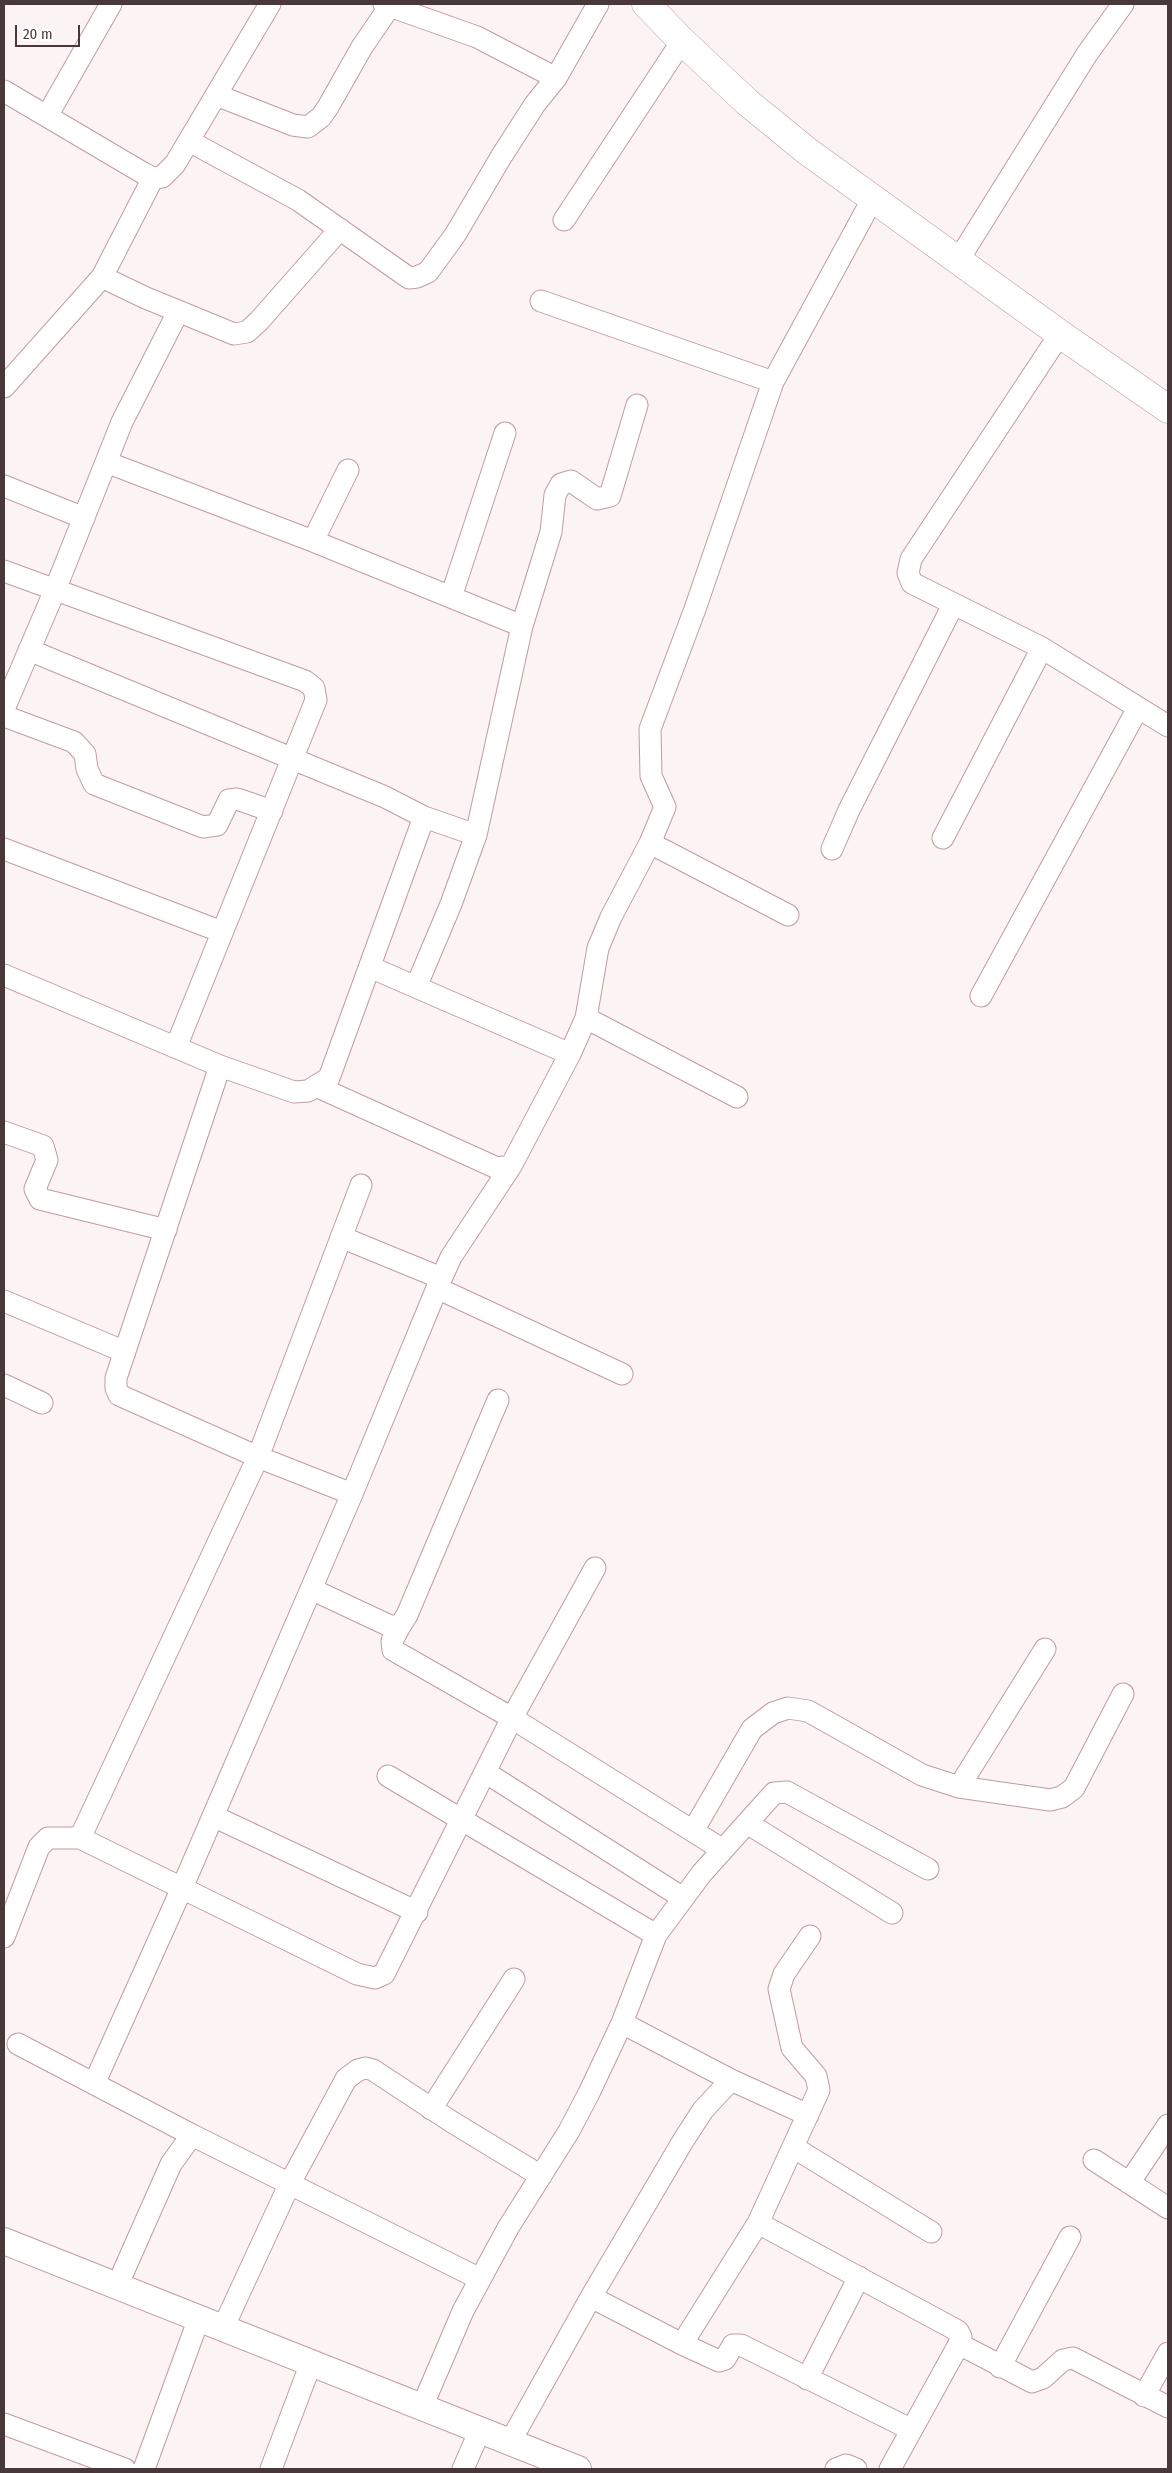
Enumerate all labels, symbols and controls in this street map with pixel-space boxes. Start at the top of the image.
scale bar [18,15,82,47]
text: 20 m [23,25,53,43]

